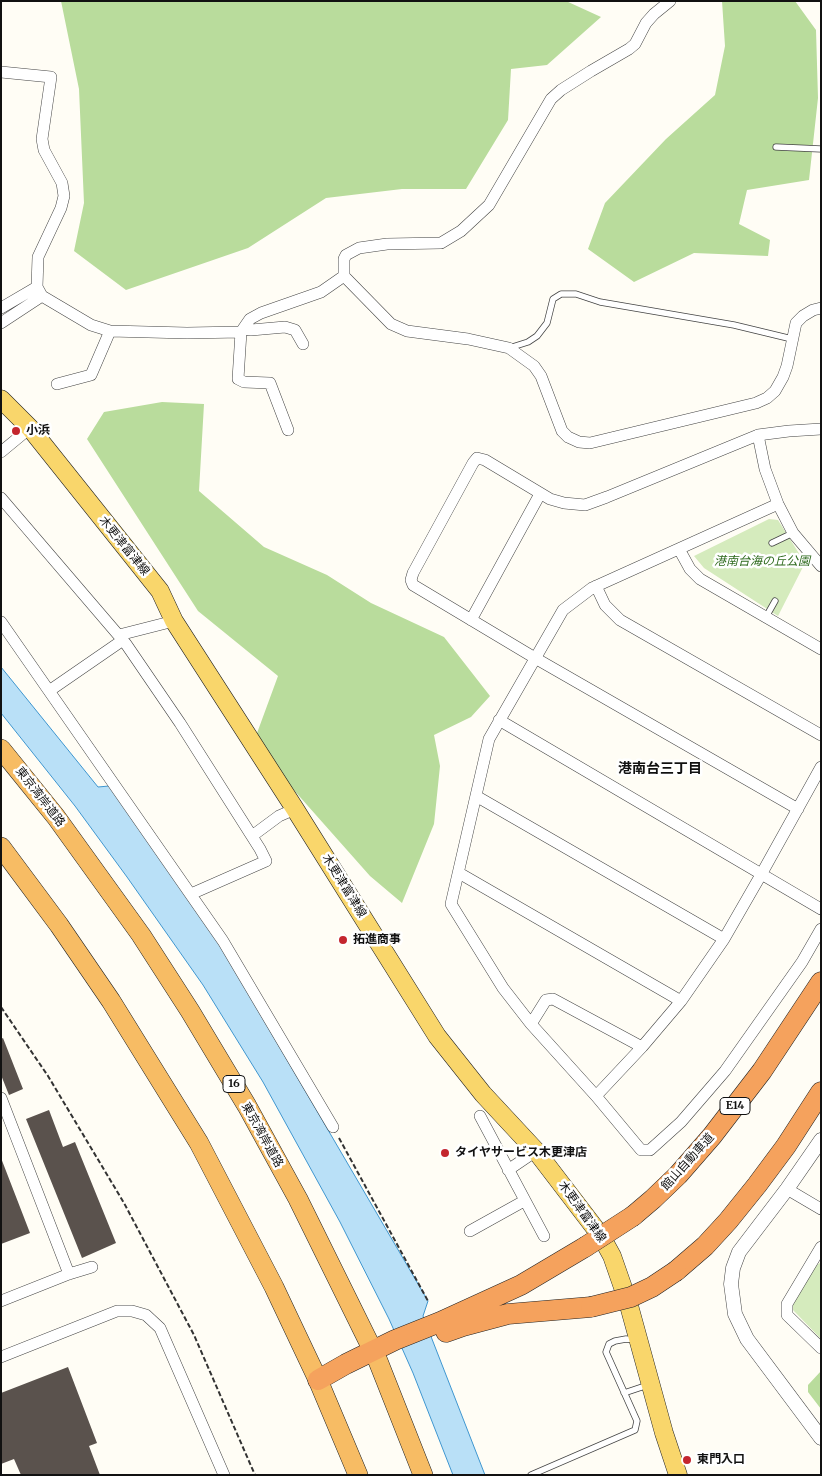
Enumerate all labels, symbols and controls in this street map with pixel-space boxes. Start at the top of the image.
place label: 小浜 [26,424,50,438]
marker: 小浜 [10,425,22,437]
street label: 木更津富津線 [96,513,152,579]
park label: 港南台海の丘公園 [714,555,810,569]
district label: 港南台三丁目 [618,761,702,777]
street label: 東京湾岸道路 [12,764,68,830]
street label: 木更津富津線 [319,852,369,920]
place label: 拓進商事 [353,933,401,947]
marker: 拓進商事 [337,934,349,946]
road number: 16 [223,1076,245,1092]
road number: E14 [720,1098,750,1114]
street label: 東京湾岸道路 [238,1100,286,1170]
street label: 館山自動車道 [659,1130,717,1194]
place label: タイヤサービス木更津店 [455,1146,587,1160]
marker: タイヤサービス木更津店 [439,1147,451,1159]
street label: 木更津富津線 [555,1179,609,1245]
place label: 東門入口 [697,1453,745,1467]
marker: 東門入口 [681,1454,693,1466]

